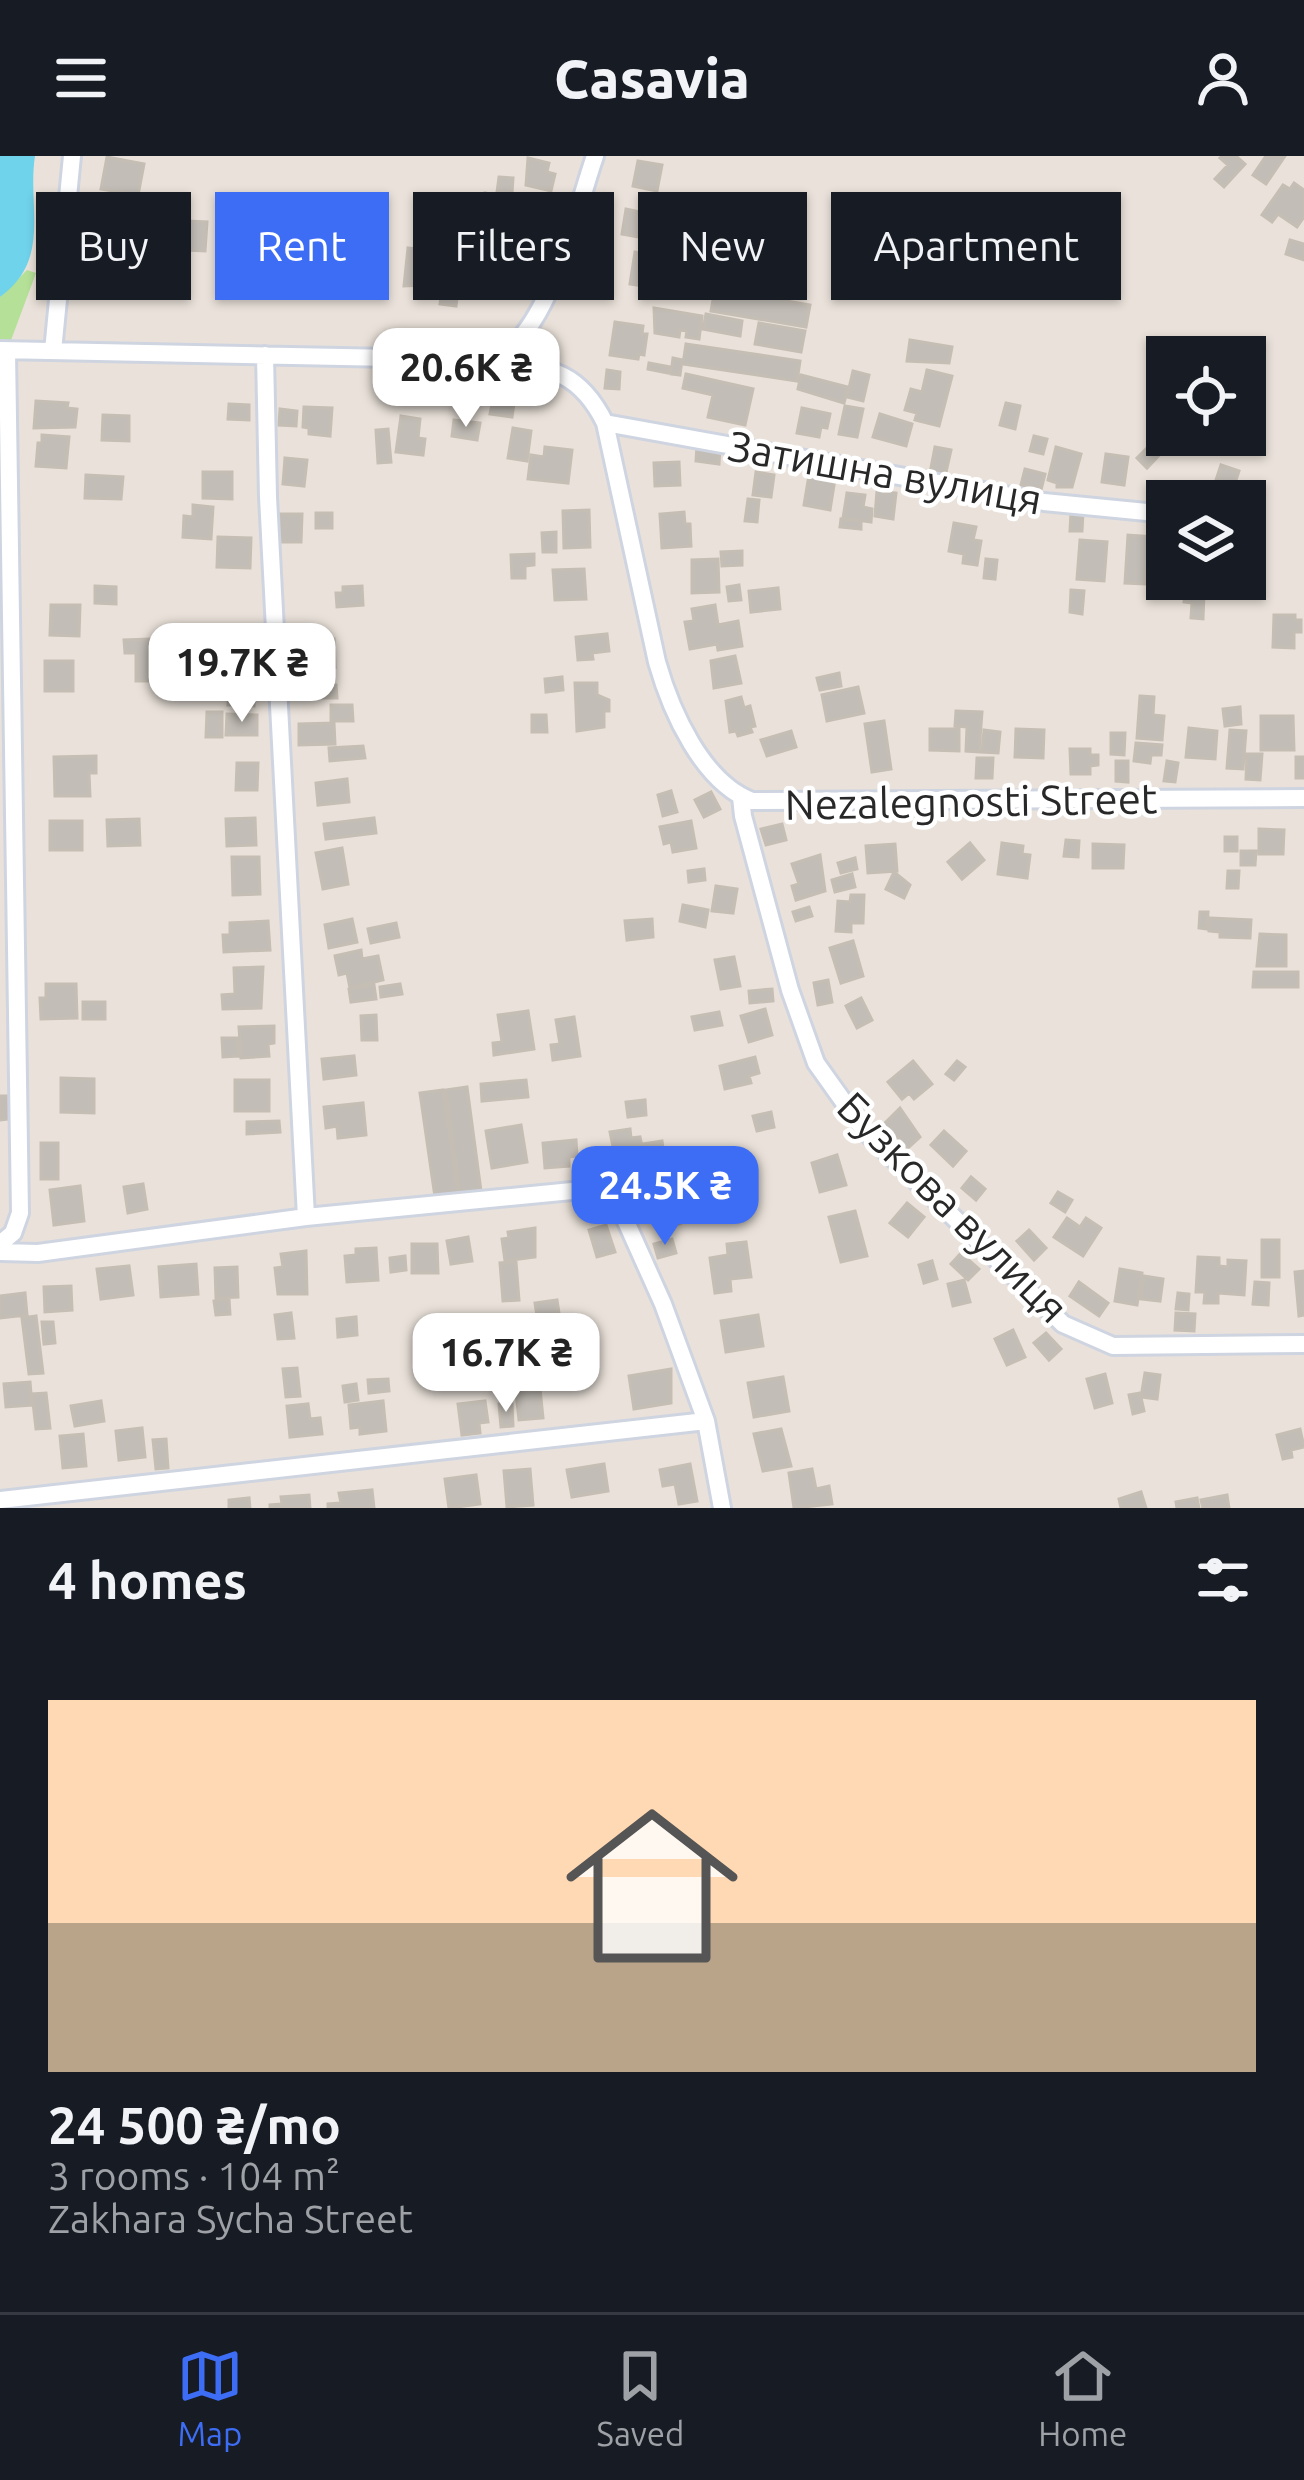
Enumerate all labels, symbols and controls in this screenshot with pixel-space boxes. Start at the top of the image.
icon: menu [48,45,114,111]
icon: person [1190,45,1256,111]
text: Casavia [554,48,750,108]
chip: Buy [36,192,191,300]
chip: Rent [215,192,389,300]
chip: Filters [413,192,614,300]
chip: New [638,192,807,300]
chip: Apartment [831,192,1121,300]
pin: 20.6K ₴ [355,328,577,430]
map controls [1146,336,1266,600]
button: locate [1146,336,1266,456]
text: 20.6K ₴ [400,345,532,388]
street label: Затишна вулиця [725,421,1045,523]
button: layers [1146,480,1266,600]
pin: 19.7K ₴ [131,623,353,725]
text: 19.7K ₴ [176,640,308,683]
street label: Nezalegnosti Street [784,774,1158,828]
street label: Бузкова вулиця [829,1083,1077,1331]
pin: 24.5K ₴ [554,1146,776,1248]
text: 24.5K ₴ [599,1163,731,1206]
pin: 16.7K ₴ [395,1313,617,1415]
text: 16.7K ₴ [440,1330,572,1373]
icon: filters [1190,1547,1256,1613]
text: 4 homes [48,1551,247,1609]
icon: home [544,1778,760,1994]
text: 24 500 ₴/mo [48,2096,341,2154]
text: 3 rooms · 104 m² [48,2154,340,2197]
text: Zakhara Sycha Street [48,2197,413,2240]
tab: Map [177,2343,243,2452]
tab: Saved [597,2343,684,2452]
tab: Home [1038,2343,1127,2452]

